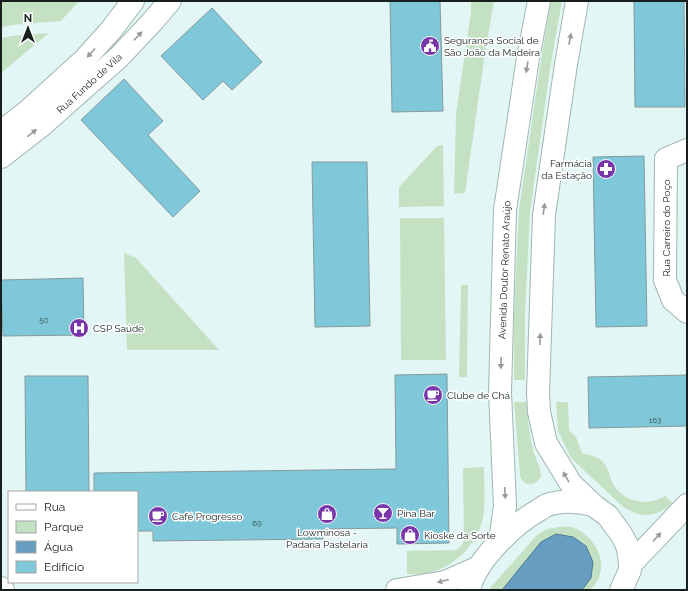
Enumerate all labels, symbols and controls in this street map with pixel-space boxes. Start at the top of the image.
north arrow [8,8,48,48]
text: N [24,12,32,25]
one-way arrow [133,31,143,41]
one-way arrow [567,33,573,45]
public building icon: Segurança Social de São João da Madeira [419,35,441,57]
place label: Segurança Social de São João da Madeira [444,35,540,58]
one-way arrow [86,47,95,58]
street label: Rua Fundo de Vila [54,51,124,116]
one-way arrow [524,61,530,73]
one-way arrow [26,129,37,137]
place label: Farmácia da Estação [541,158,592,181]
pharmacy icon: Farmácia da Estação [595,158,617,180]
street label: Rua Carreiro do Poço [661,179,672,277]
street label: Avenida Doutor Renato Araújo [497,201,512,339]
one-way arrow [541,203,548,215]
house number: 50 [39,315,49,325]
hospital icon: CSP Saúde [68,317,90,339]
place label: CSP Saúde [93,323,144,334]
one-way arrow [536,333,543,345]
one-way arrow [498,357,504,370]
cafe icon: Clube de Chá [422,384,444,406]
place label: Clube de Chá [447,390,510,401]
house number: 163 [649,415,661,425]
one-way arrow [563,471,570,483]
one-way arrow [502,487,508,500]
legend [8,491,138,583]
text: Rua [44,500,65,514]
bar icon: Pina Bar [372,502,394,524]
shop icon: Lowminosa - Padaria Pastelaria [316,503,338,525]
cafe icon: Café Progresso [147,505,169,527]
place label: Pina Bar [397,508,435,519]
place label: Café Progresso [172,511,242,522]
house number: 69 [252,518,262,528]
text: Parque [44,520,84,534]
shop icon: Kioske da Sorte [399,524,421,546]
place label: Lowminosa - Padaria Pastelaria [286,527,368,550]
place label: Kioske da Sorte [424,530,496,541]
one-way arrow [652,532,661,541]
text: Água [44,540,73,554]
text: Edifício [44,560,84,574]
one-way arrow [437,579,449,585]

